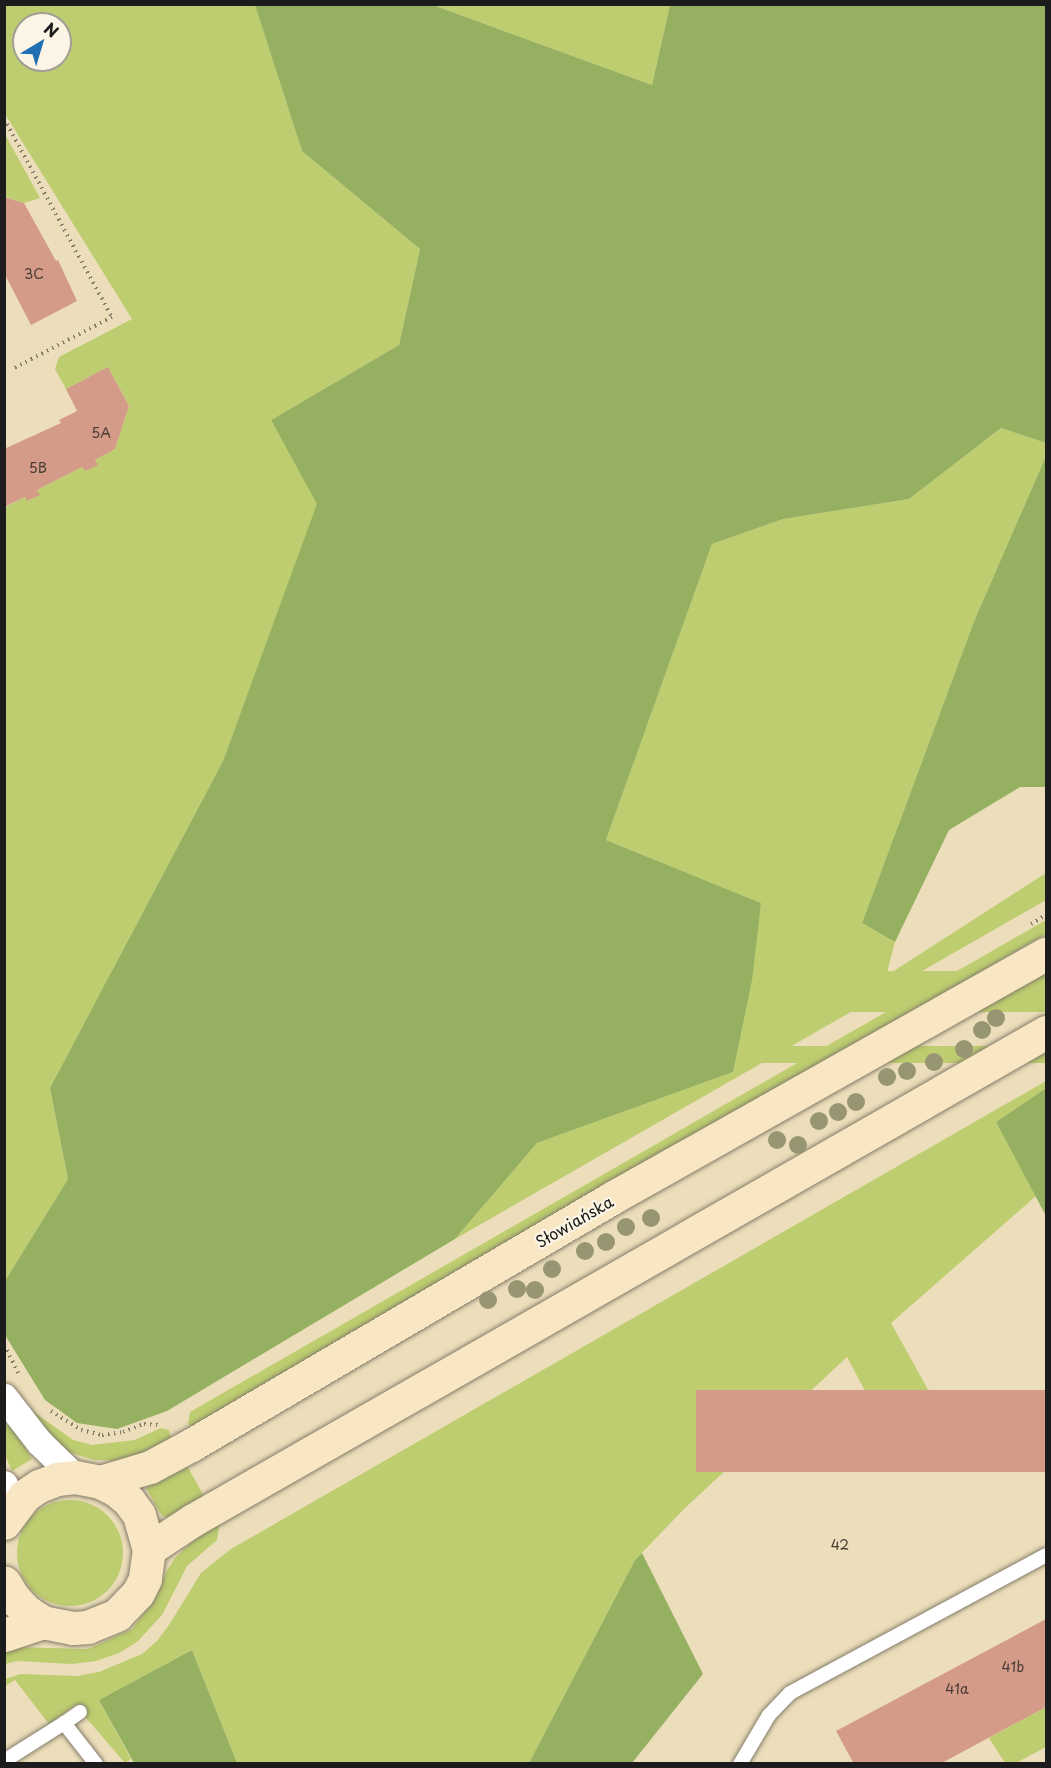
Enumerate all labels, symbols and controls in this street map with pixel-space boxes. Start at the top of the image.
north arrow [12,12,72,72]
text: N [39,16,64,43]
house number: 3C [24,266,44,282]
house number: 5A [91,425,111,441]
house number: 5B [29,460,47,476]
street label: Słowiańska [532,1191,616,1251]
house number: 42 [831,1537,849,1553]
house number: 41b [1002,1659,1024,1675]
house number: 41a [945,1681,969,1697]

